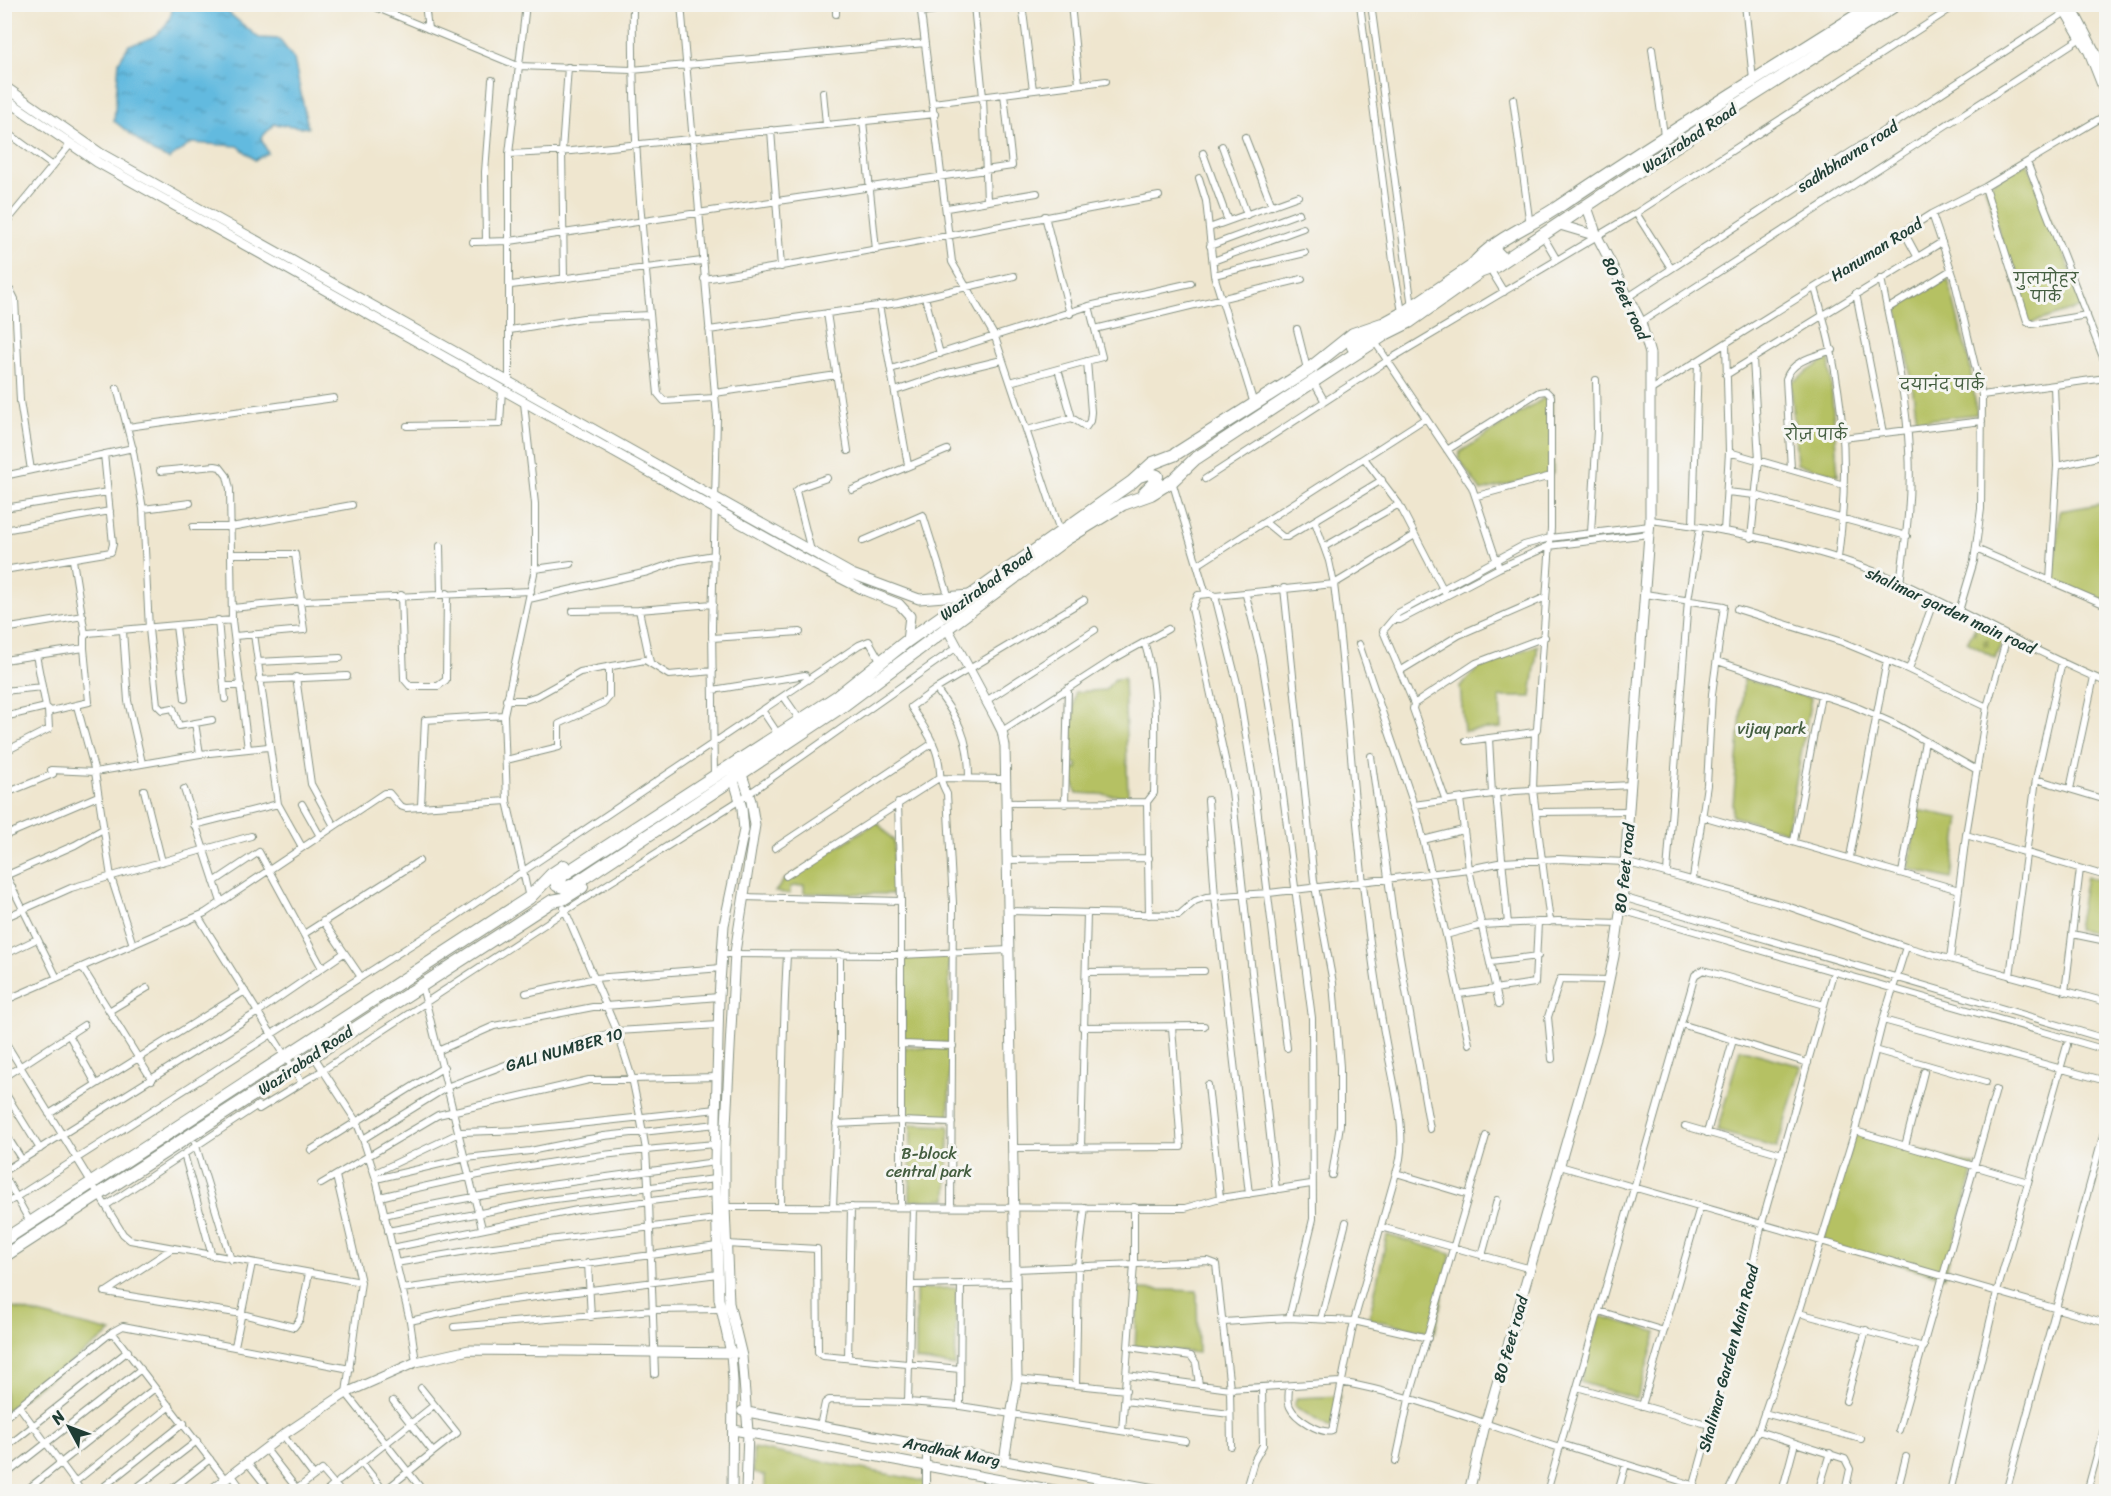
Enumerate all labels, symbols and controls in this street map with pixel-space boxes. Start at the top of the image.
street label: Wazirabad Road [1635,95,1744,181]
street label: sadhbhavna road [1790,112,1905,201]
street label: Hanuman Road [1824,209,1929,289]
street label: 80 feet road [1593,251,1658,346]
park label: गुलमोहर पार्क [2013,264,2079,311]
park label: दयानंद पार्क [1899,370,1986,399]
park label: रोज़ पार्क [1784,420,1849,449]
street label: Wazirabad Road [933,539,1041,629]
street label: shalimar garden main road [1860,558,2042,663]
park label: vijay park [1738,714,1806,743]
street label: 80 feet road [1605,820,1644,914]
street label: Wazirabad Road [251,1017,360,1103]
street label: GALI NUMBER 10 [502,1019,626,1080]
park label: B-block central park [886,1139,973,1186]
street label: Shalimar Garden Main Road [1689,1260,1768,1455]
street label: 80 feet road [1484,1291,1537,1386]
north arrow [39,1397,99,1457]
text: N [43,1403,73,1432]
street label: Aradhak Marg [900,1428,1003,1475]

